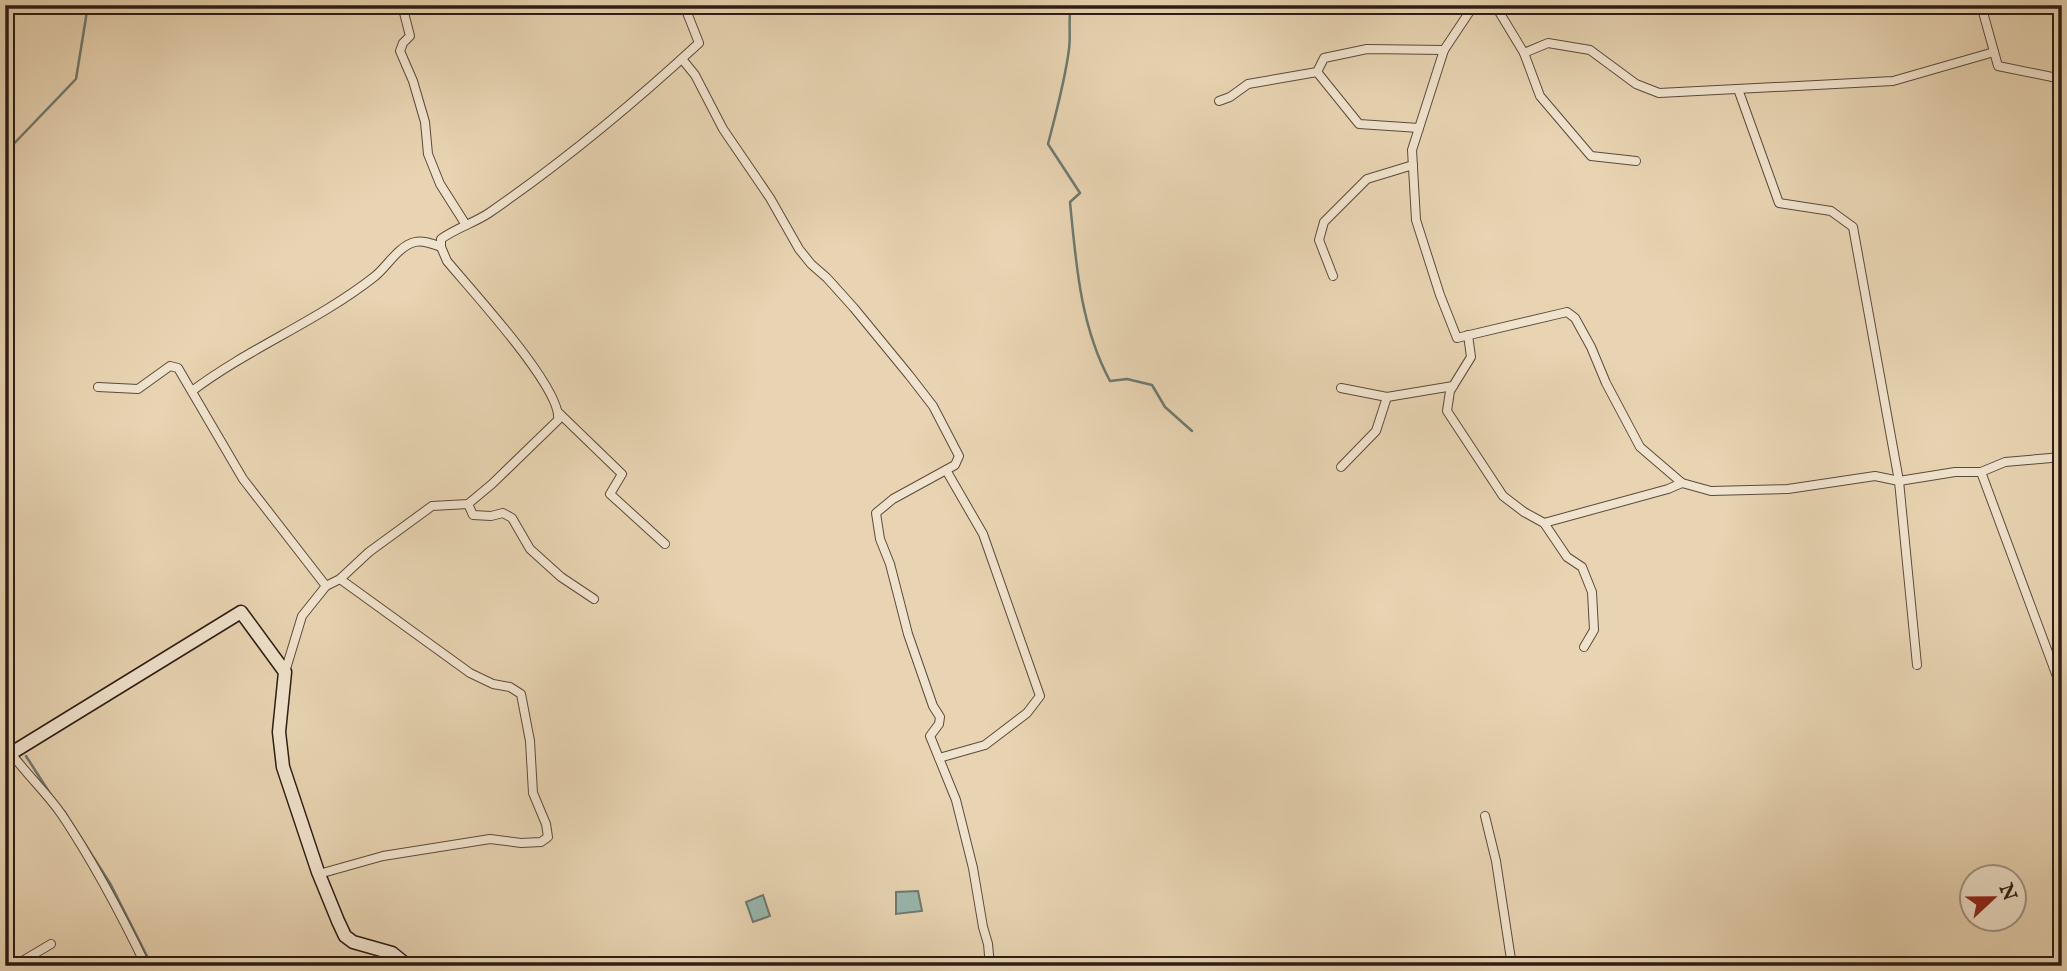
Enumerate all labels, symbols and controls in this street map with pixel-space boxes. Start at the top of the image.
north arrow [1958,862,2028,932]
text: N [1992,879,2021,905]

